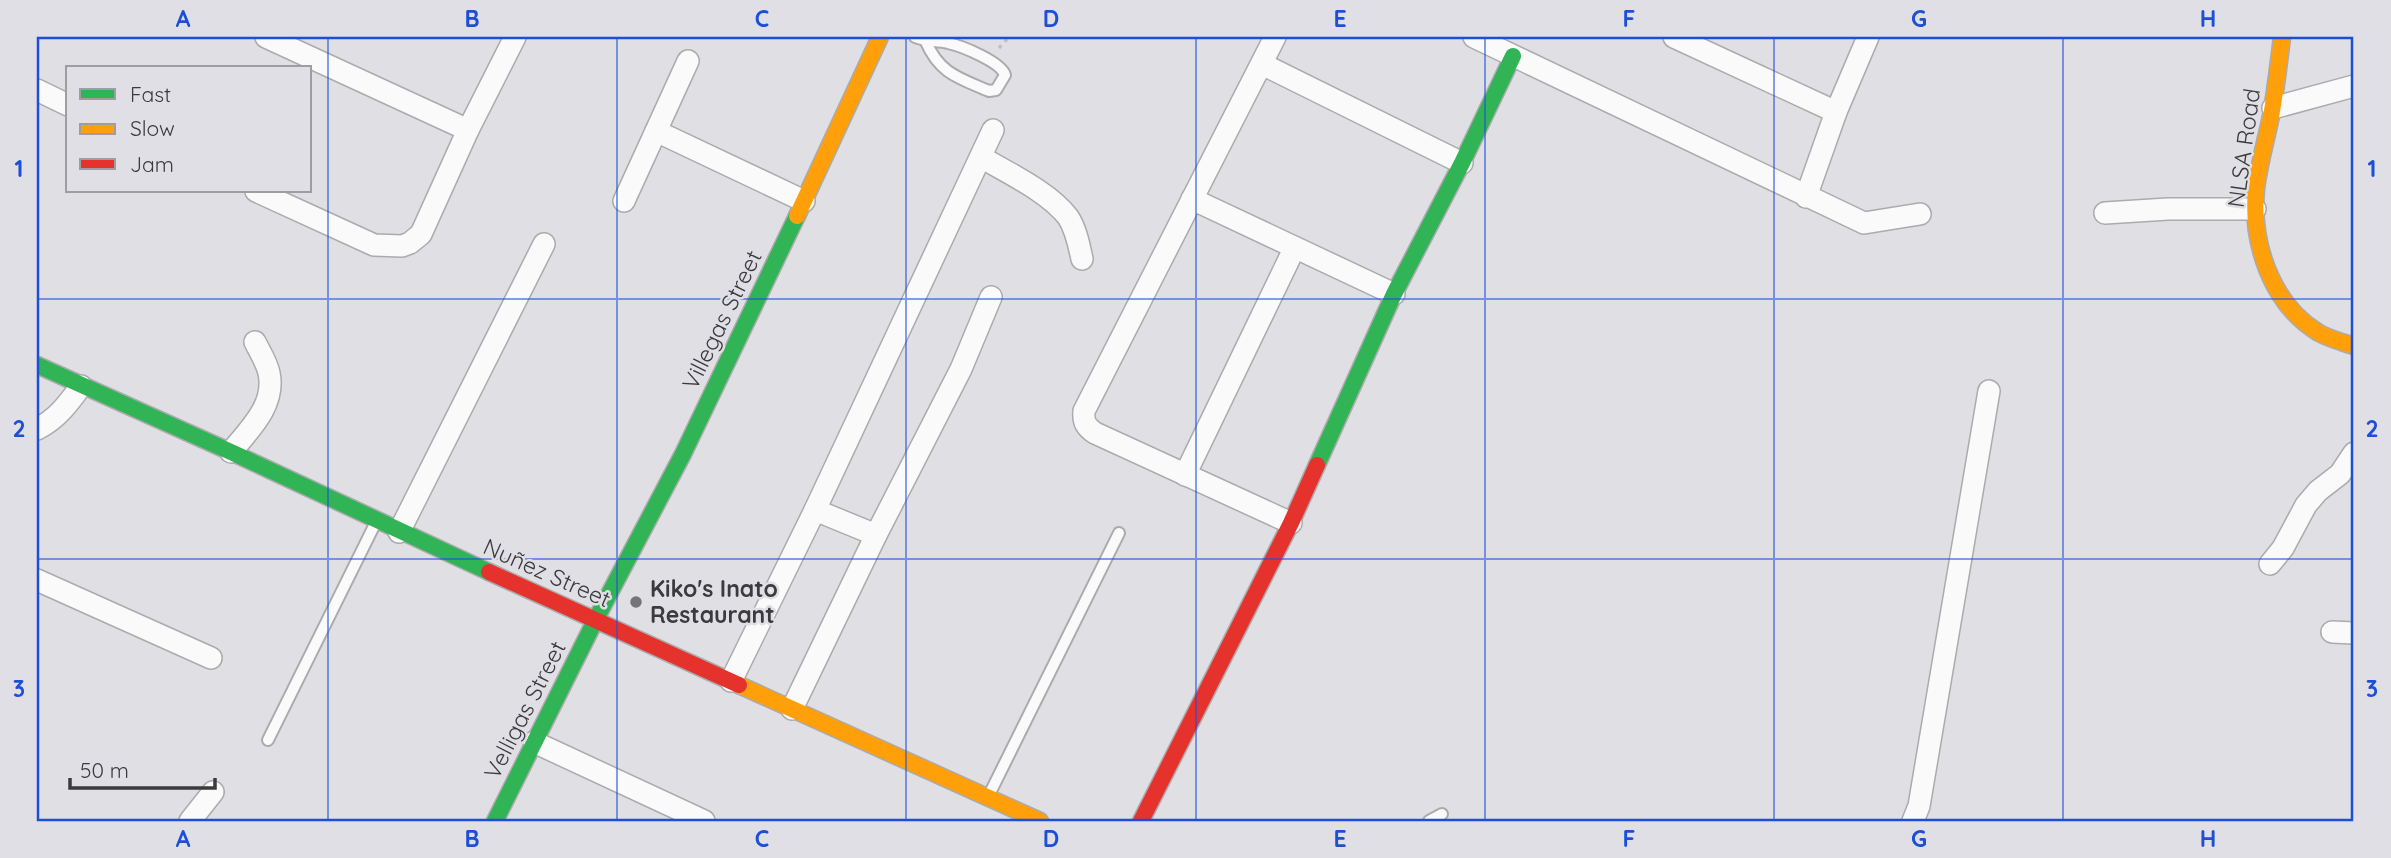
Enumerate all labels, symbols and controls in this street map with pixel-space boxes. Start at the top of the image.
text: A [176,4,191,33]
text: B [464,4,480,33]
text: C [755,4,769,33]
text: D [1043,4,1059,33]
text: E [1333,4,1347,33]
text: F [1623,4,1635,33]
text: G [1911,4,1927,33]
text: H [2200,4,2216,33]
legend [66,66,312,192]
text: Fast [130,81,171,107]
street label: NLSA Road [2221,86,2266,209]
text: Slow [130,115,175,141]
text: Jam [130,151,174,177]
text: 1 [15,154,23,183]
text: 1 [2368,154,2376,183]
street label: Villegas Street [675,245,768,394]
text: 2 [12,414,26,443]
text: 2 [2365,414,2379,443]
street label: Nuñez Street [479,532,616,614]
place label: Kiko's Inato Restaurant [650,574,778,629]
marker: Kiko's Inato Restaurant [628,594,644,610]
street label: Velligas Street [477,636,572,784]
text: 3 [13,674,25,703]
text: 3 [2366,674,2378,703]
scale bar [70,746,215,790]
text: 50 m [80,757,129,783]
text: A [176,824,191,853]
text: B [464,824,480,853]
text: C [755,824,769,853]
text: D [1043,824,1059,853]
text: E [1333,824,1347,853]
text: F [1623,824,1635,853]
text: G [1911,824,1927,853]
text: H [2200,824,2216,853]

